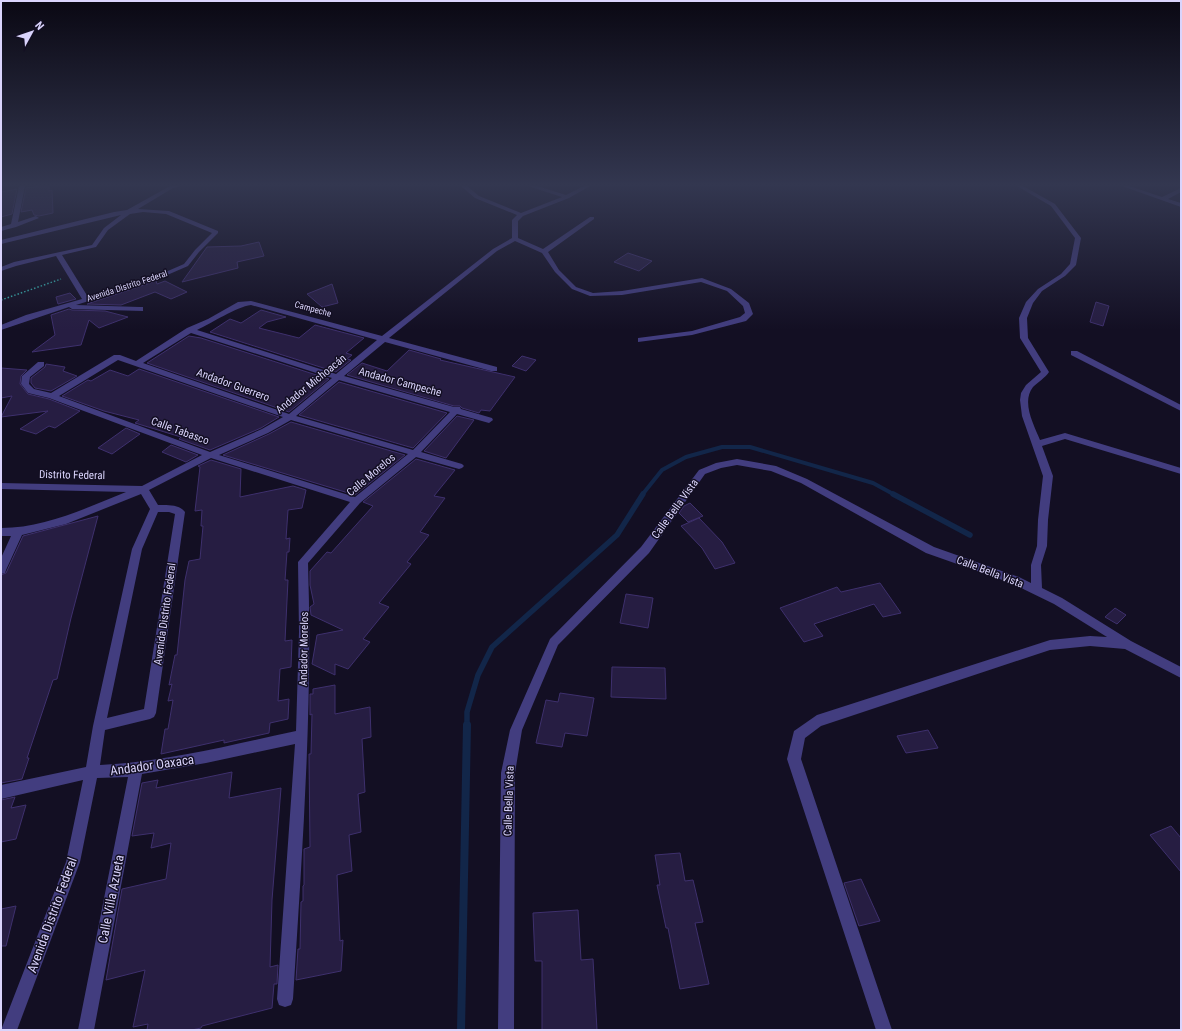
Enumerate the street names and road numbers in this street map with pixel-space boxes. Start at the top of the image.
street label: Avenida Distrito Federal [85,268,169,304]
street label: Campeche [294,299,332,319]
street label: Andador Michoacán [273,352,349,416]
street label: Andador Campeche [357,365,443,399]
street label: Andador Guerrero [195,366,272,404]
street label: Calle Tabasco [149,415,211,448]
street label: Calle Morelos [344,451,398,499]
street label: Distrito Federal [39,468,105,482]
street label: Calle Bella Vista [649,477,701,541]
street label: Calle Bella Vista [955,553,1025,591]
street label: Avenida Distrito Federal [151,562,179,666]
street label: Andador Morelos [297,612,311,686]
street label: Andador Oaxaca [109,752,195,778]
street label: Calle Bella Vista [501,766,517,836]
street label: Calle Villa Azueta [95,853,127,945]
street label: Avenida Distrito Federal [24,855,80,975]

